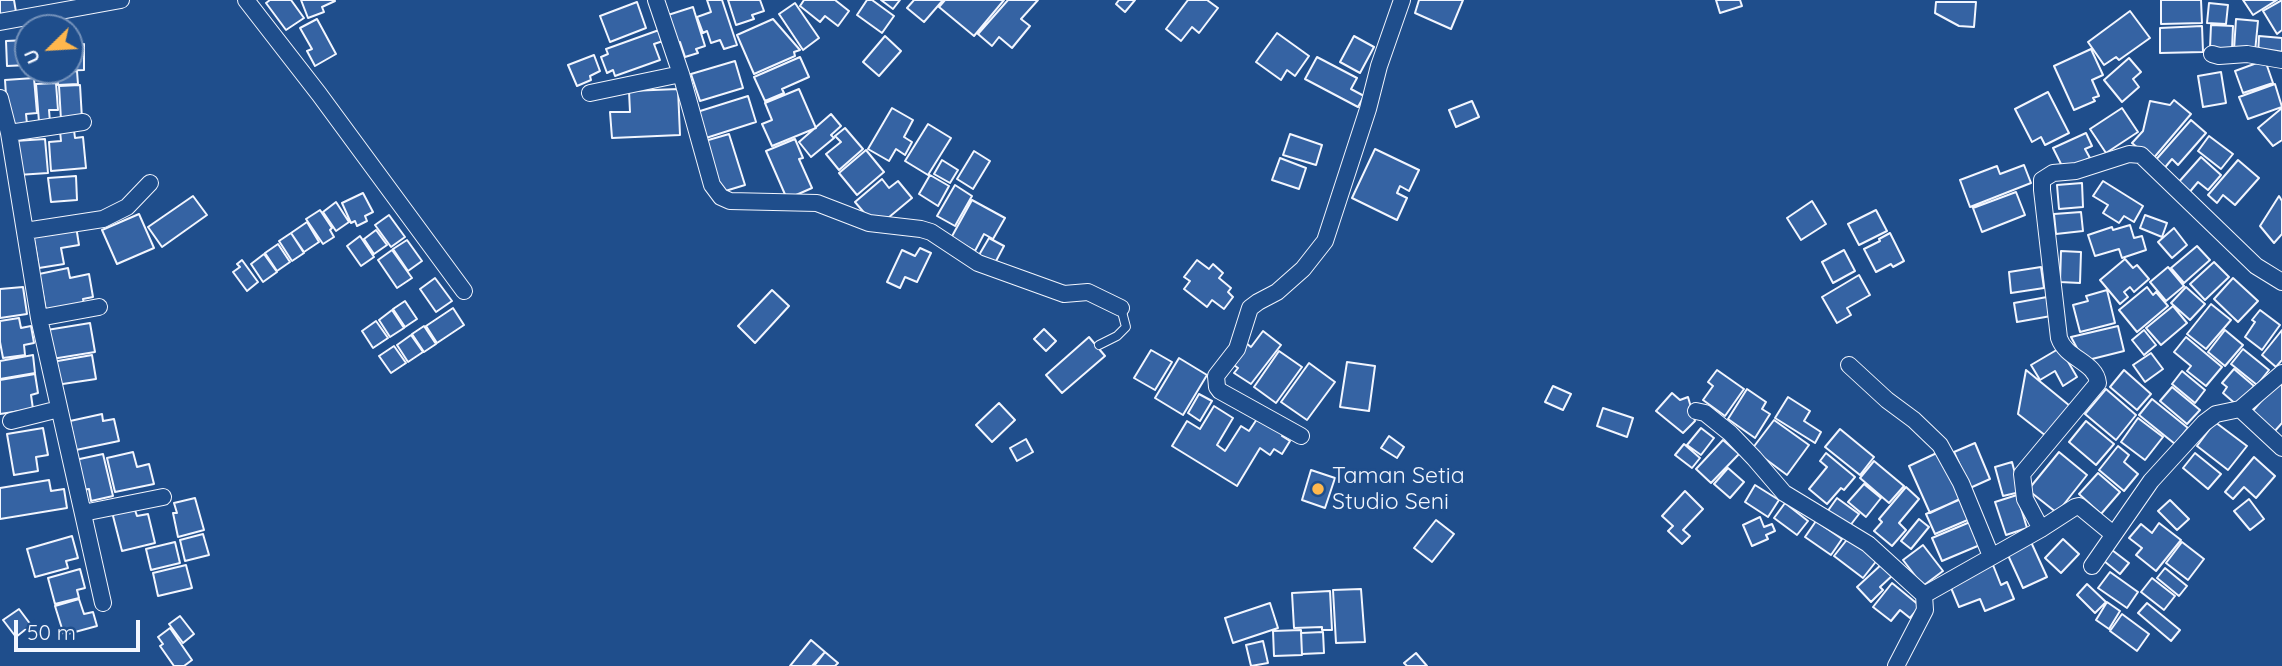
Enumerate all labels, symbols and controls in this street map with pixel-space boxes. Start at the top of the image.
north arrow [14,14,84,84]
text: U [18,46,45,68]
place label: Taman Setia Studio Seni [1332,462,1465,516]
marker: Taman Setia Studio Seni [1310,481,1326,497]
scale bar [18,606,144,650]
text: 50 m [27,619,76,645]

